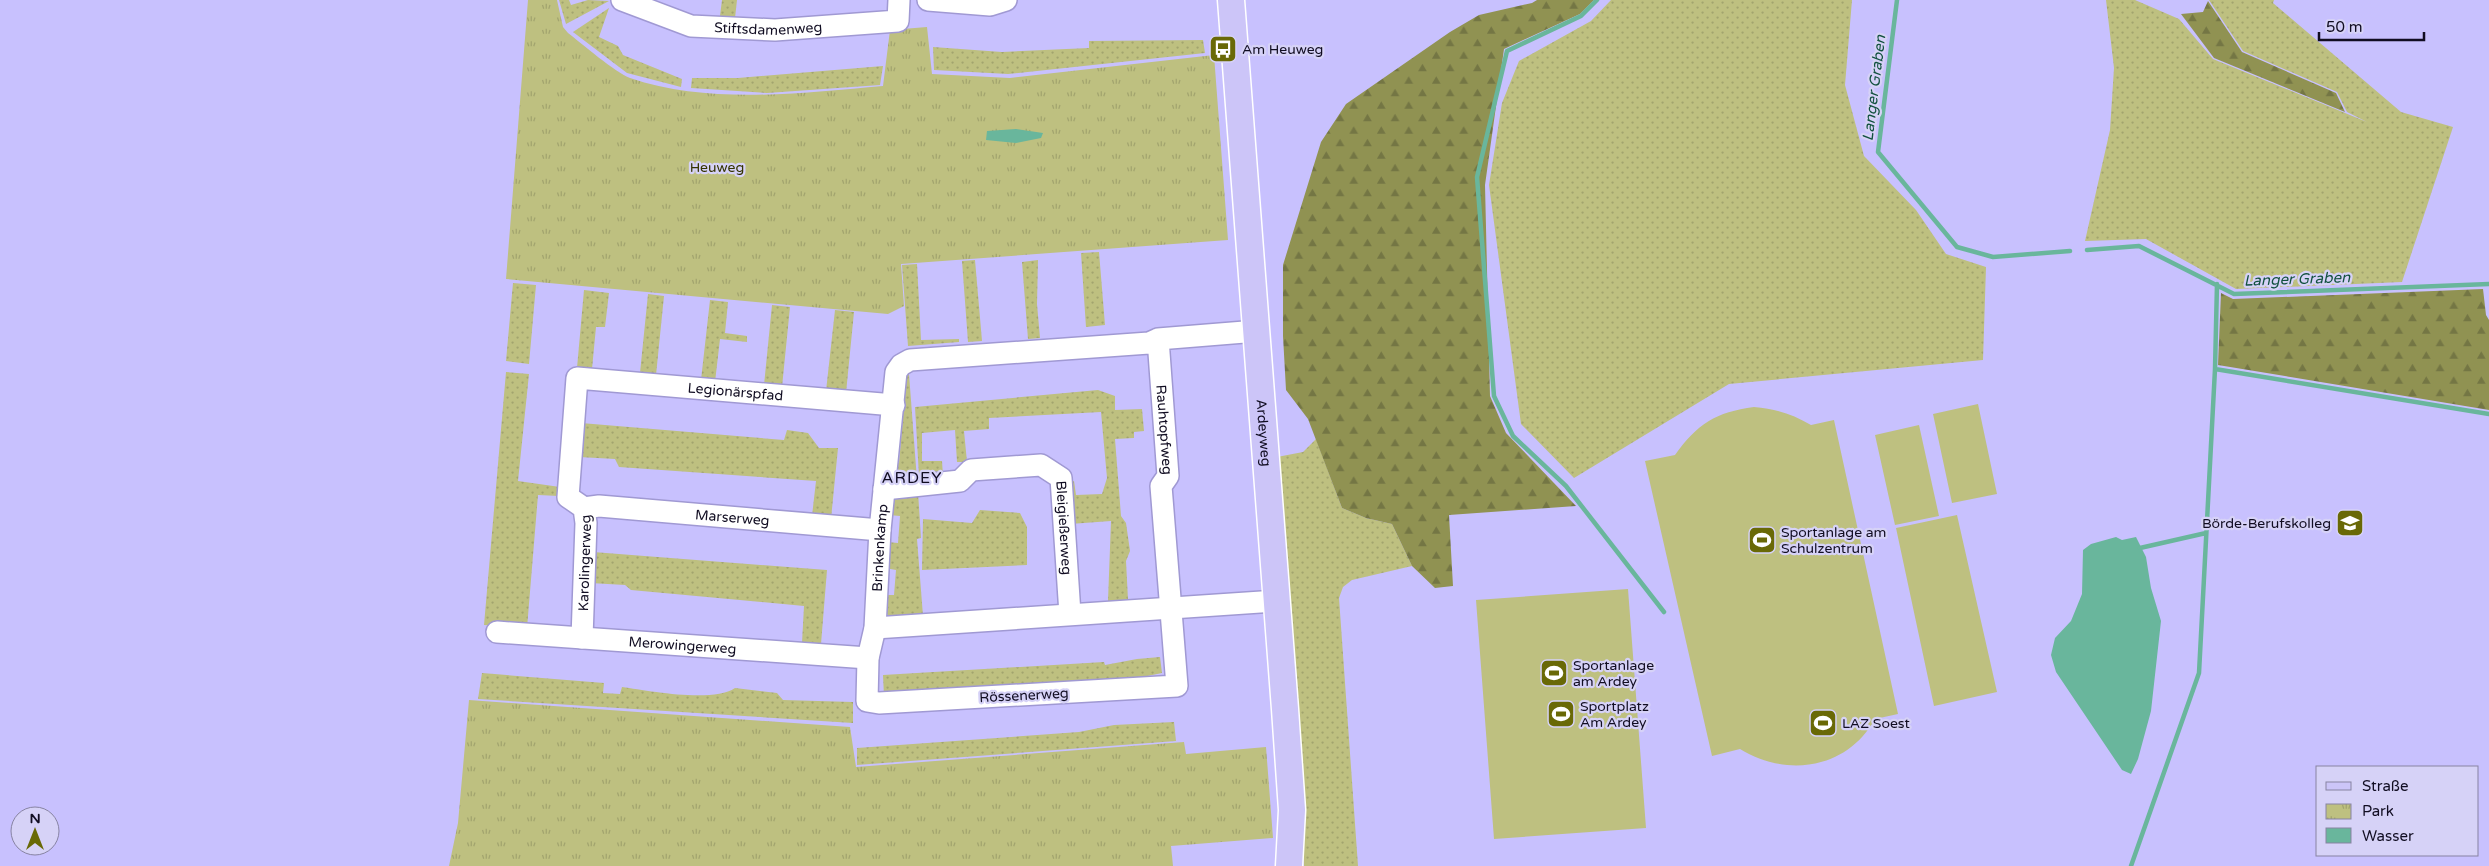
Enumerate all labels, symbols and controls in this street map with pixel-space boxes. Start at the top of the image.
scale bar [2319,10,2424,42]
text: 50 m [2326,18,2363,36]
street label: Stiftsdamenweg [714,19,823,39]
water label: Langer Graben [1859,33,1890,142]
bus stop icon: Am Heuweg [1208,34,1238,64]
place label: Am Heuweg [1242,41,1323,58]
park label: Heuweg [690,159,744,176]
water label: Langer Graben [2243,268,2351,290]
street label: Legionärspfad [687,379,784,405]
street label: Rauhtopfweg [1152,384,1176,475]
street label: Ardeyweg [1252,398,1275,467]
district label: ARDEY [882,468,942,488]
street label: Bleigießerweg [1052,480,1075,576]
street label: Brinkenkamp [869,503,892,592]
street label: Marserweg [694,506,770,530]
school or university icon: Börde-Berufskolleg [2335,508,2365,538]
street label: Karolingerweg [575,514,595,612]
place label: Börde-Berufskolleg [2202,515,2331,532]
place label: Sportanlage am Schulzentrum [1781,524,1886,557]
sports icon: Sportanlage am Schulzentrum [1747,525,1777,555]
street label: Merowingerweg [628,633,737,658]
place label: Sportanlage am Ardey [1573,657,1654,690]
sports icon: Sportanlage am Ardey [1539,658,1569,688]
street label: Rössenerweg [979,685,1069,706]
place label: Sportplatz Am Ardey [1580,698,1649,731]
sports icon: Sportplatz Am Ardey [1546,699,1576,729]
sports icon: LAZ Soest [1808,708,1838,738]
place label: LAZ Soest [1842,715,1911,732]
legend [2316,766,2479,856]
text: Straße [2362,777,2408,795]
text: Park [2362,802,2394,820]
north arrow [10,806,60,856]
text: N [29,810,41,827]
text: Wasser [2362,827,2414,845]

